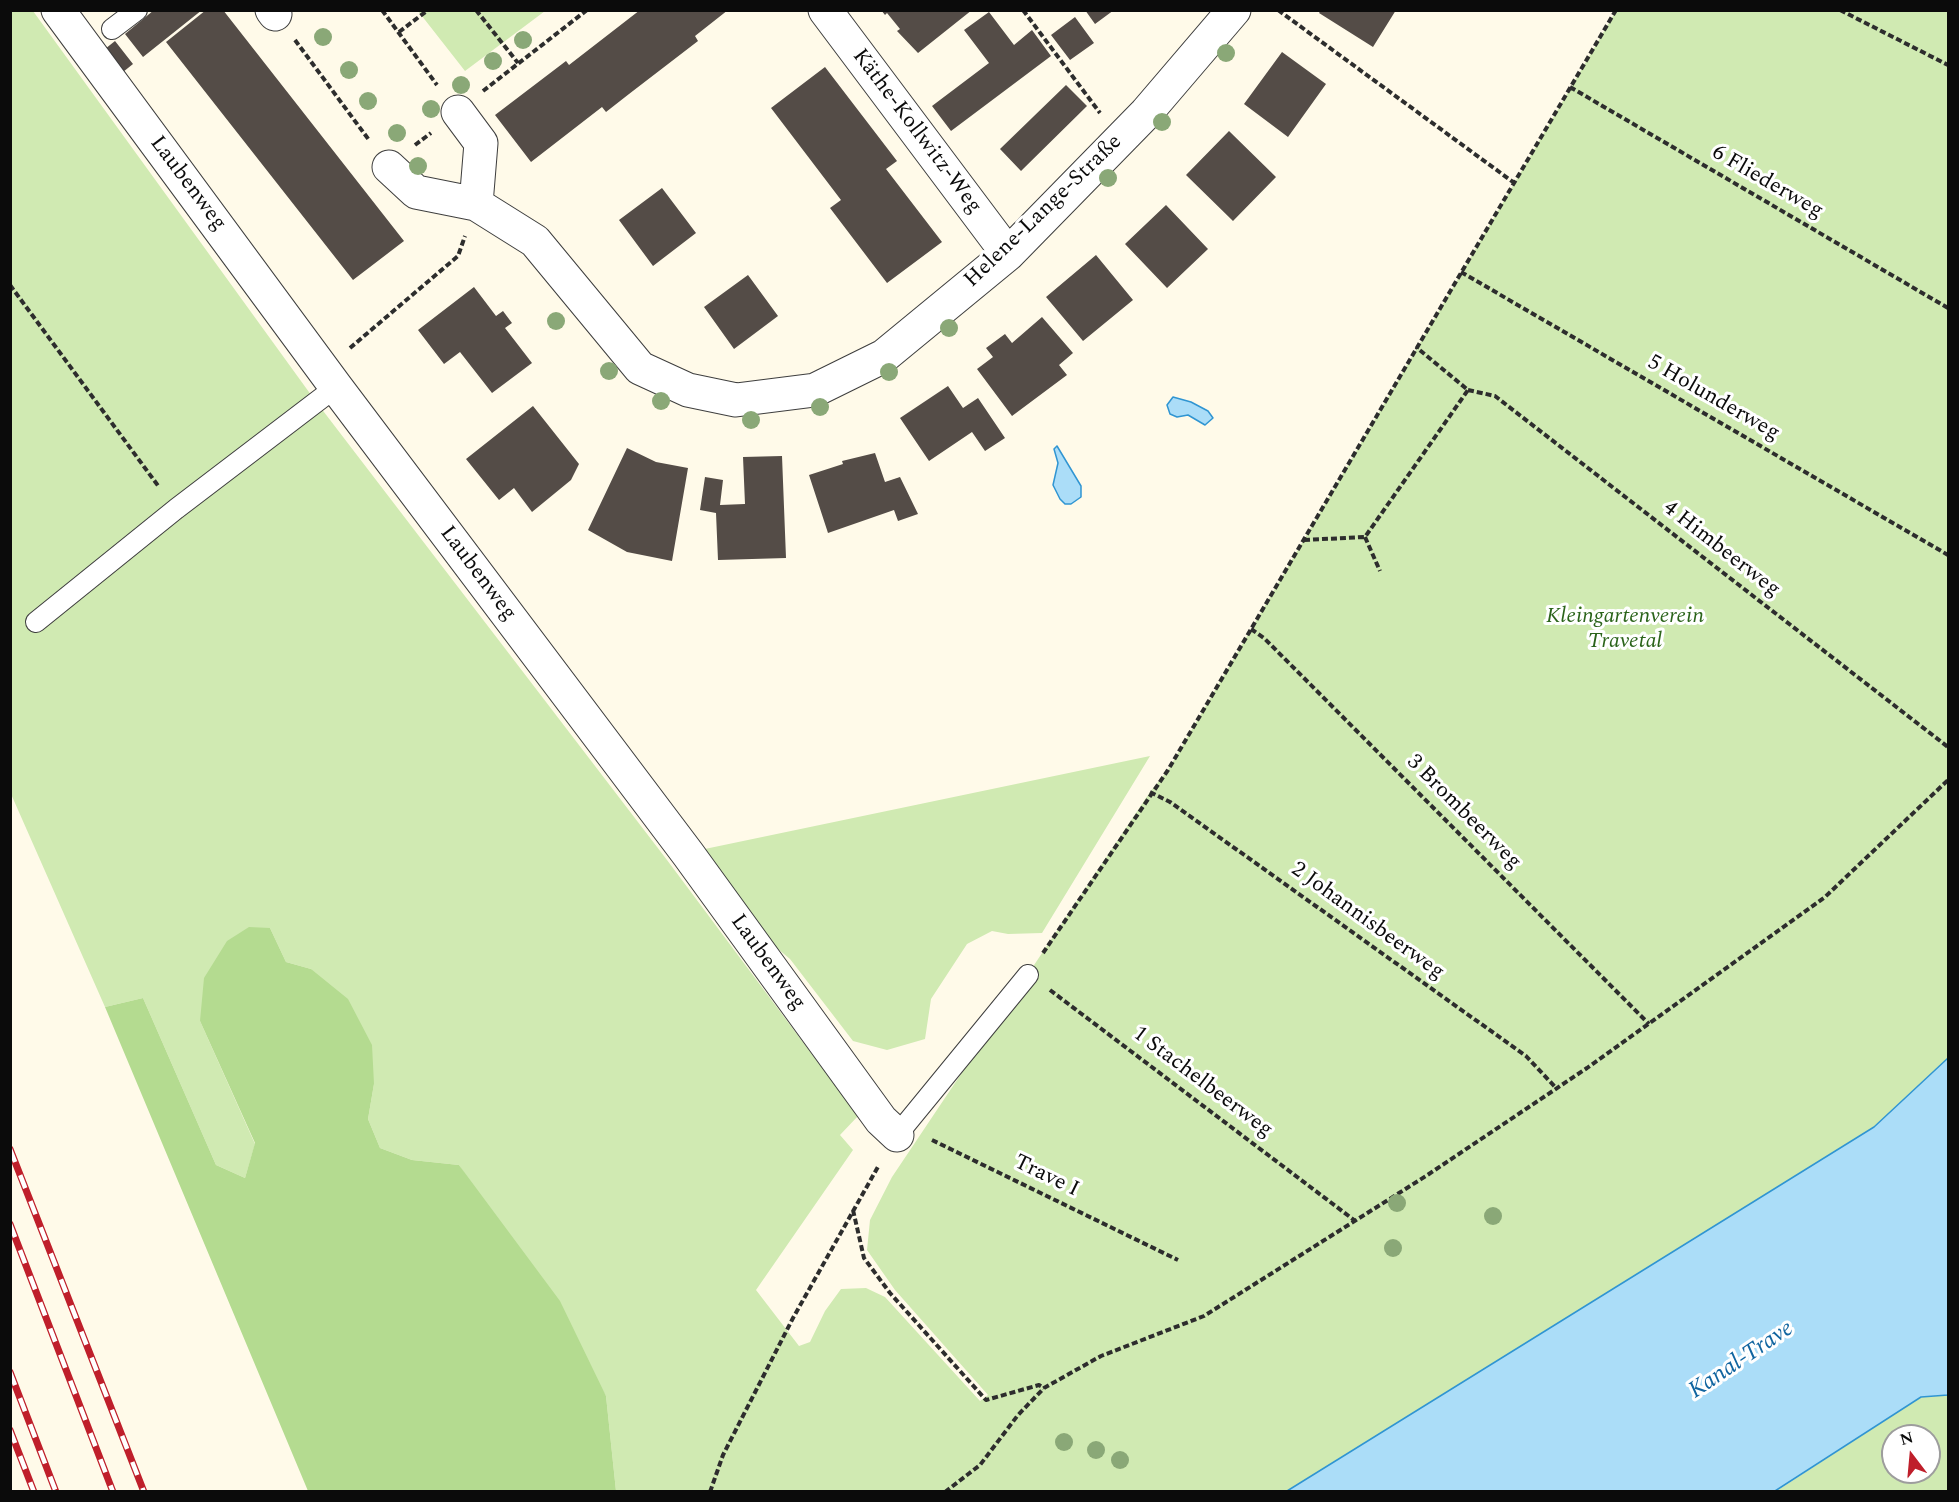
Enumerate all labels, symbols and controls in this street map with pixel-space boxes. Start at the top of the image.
street label: Käthe-Kollwitz-Weg [845,44,987,220]
street label: Helene-Lange-Straße [960,130,1128,294]
street label: Laubenweg [143,131,231,237]
street label: 6 Fliederweg [1707,140,1827,226]
street label: 5 Holunderweg [1642,350,1784,448]
street label: 4 Himbeerweg [1657,496,1785,604]
street label: Laubenweg [433,521,521,627]
park label: Kleingartenverein Travetal [1546,605,1704,656]
street label: 3 Brombeerweg [1400,750,1526,876]
street label: 2 Johannisbeerweg [1285,857,1449,987]
street label: Laubenweg [723,910,811,1016]
street label: 1 Stachelbeerweg [1127,1022,1277,1144]
street label: Trave I [1009,1150,1083,1204]
water label: Kanal-Trave [1684,1315,1800,1407]
north arrow [1881,1424,1941,1484]
text: N [1897,1425,1916,1452]

